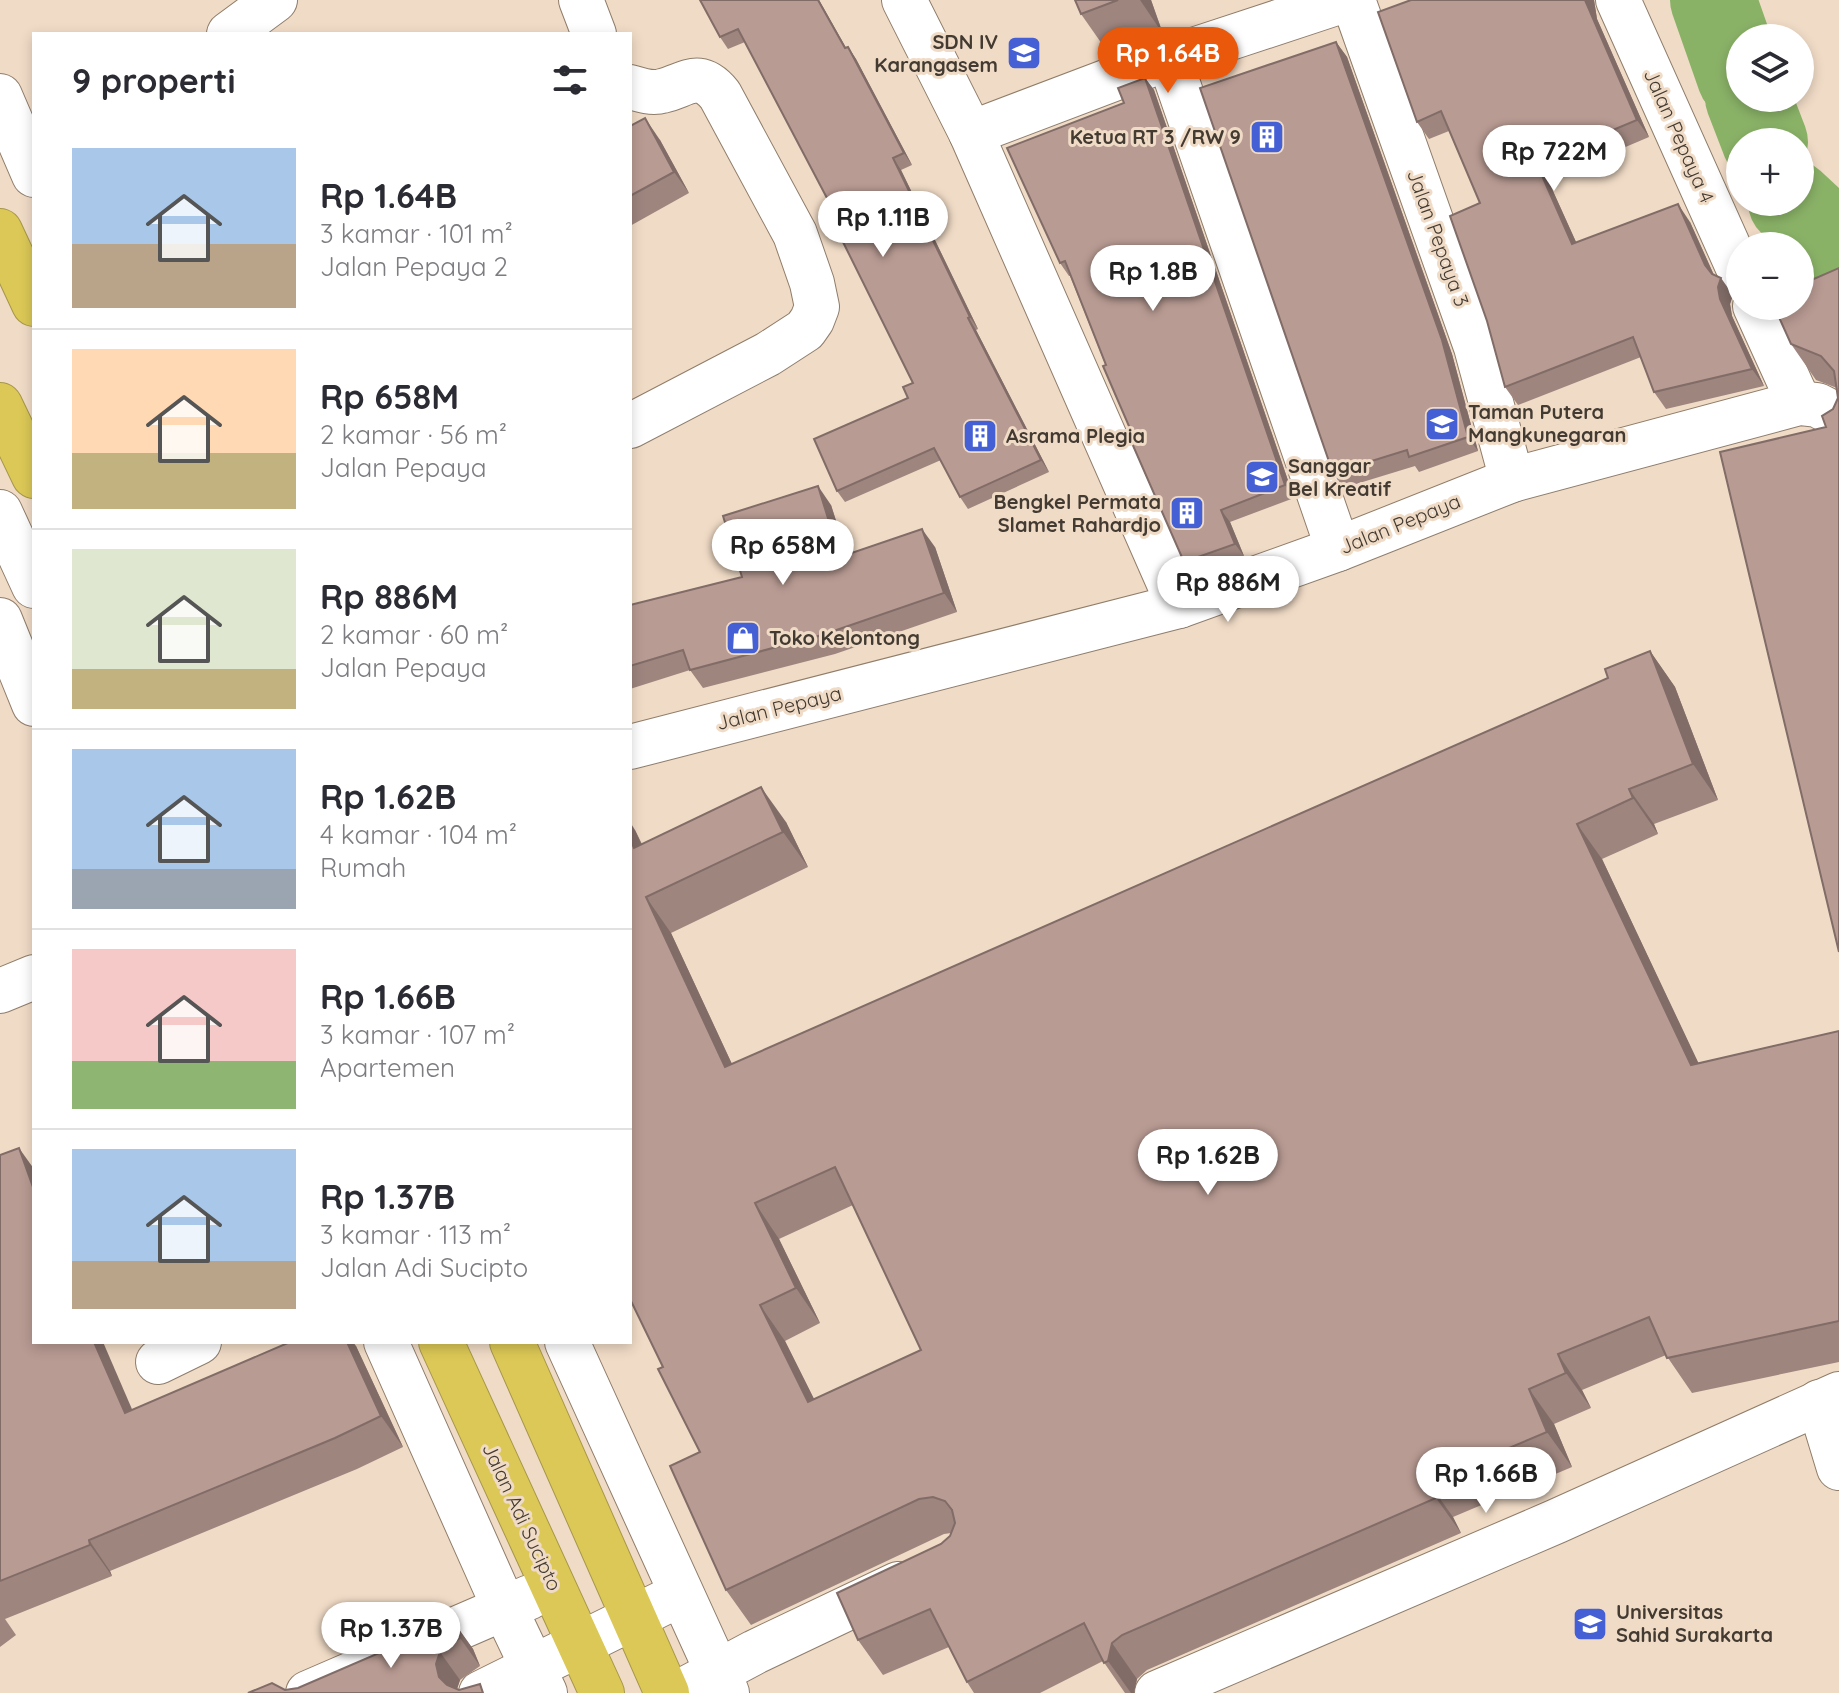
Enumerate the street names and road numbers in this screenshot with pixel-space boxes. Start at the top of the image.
street label: Jalan Pepaya 4 [1639,65,1720,207]
street label: Jalan Pepaya 3 [1402,166,1475,310]
street label: Jalan Pepaya [1336,488,1464,559]
street label: Jalan Pepaya [714,680,844,735]
street label: Jalan Adi Sucipto [477,1439,568,1595]

